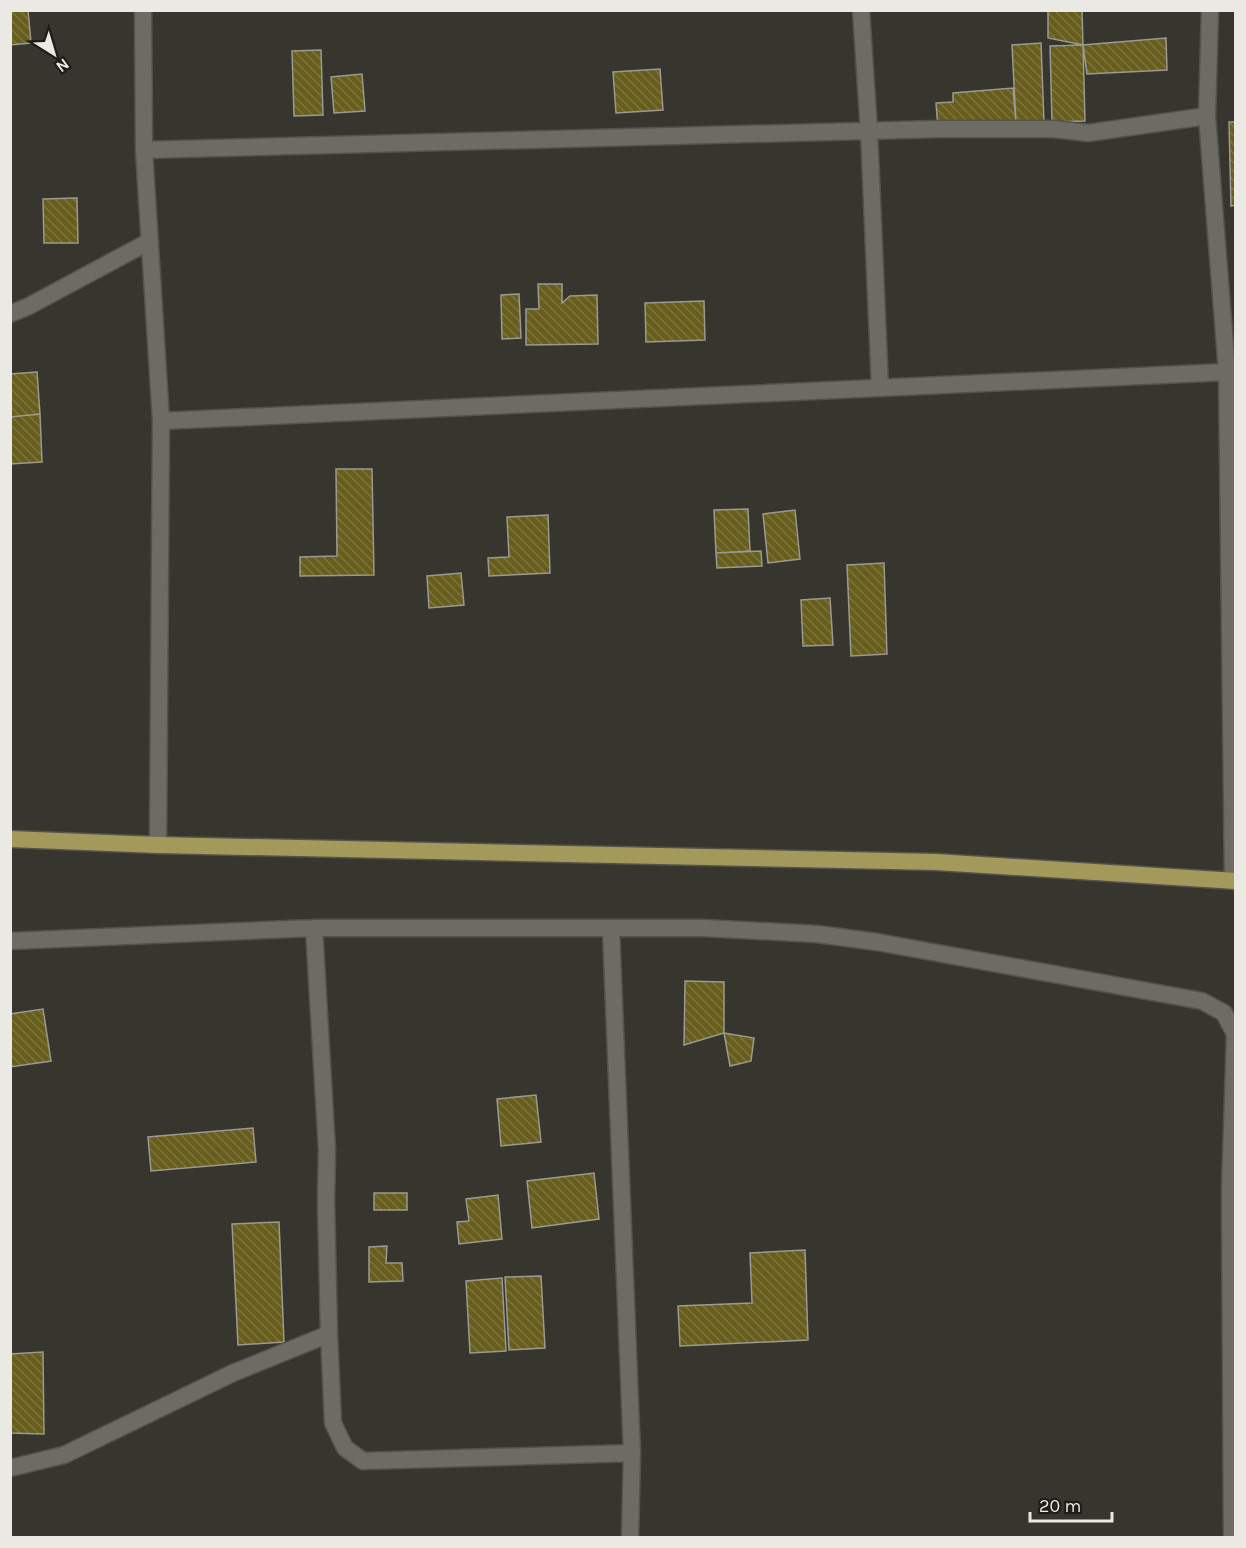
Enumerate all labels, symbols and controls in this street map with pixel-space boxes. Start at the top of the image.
north arrow [24,24,84,84]
text: N [52,55,73,77]
scale bar [1030,1485,1112,1523]
text: 20 m [1039,1495,1081,1517]

